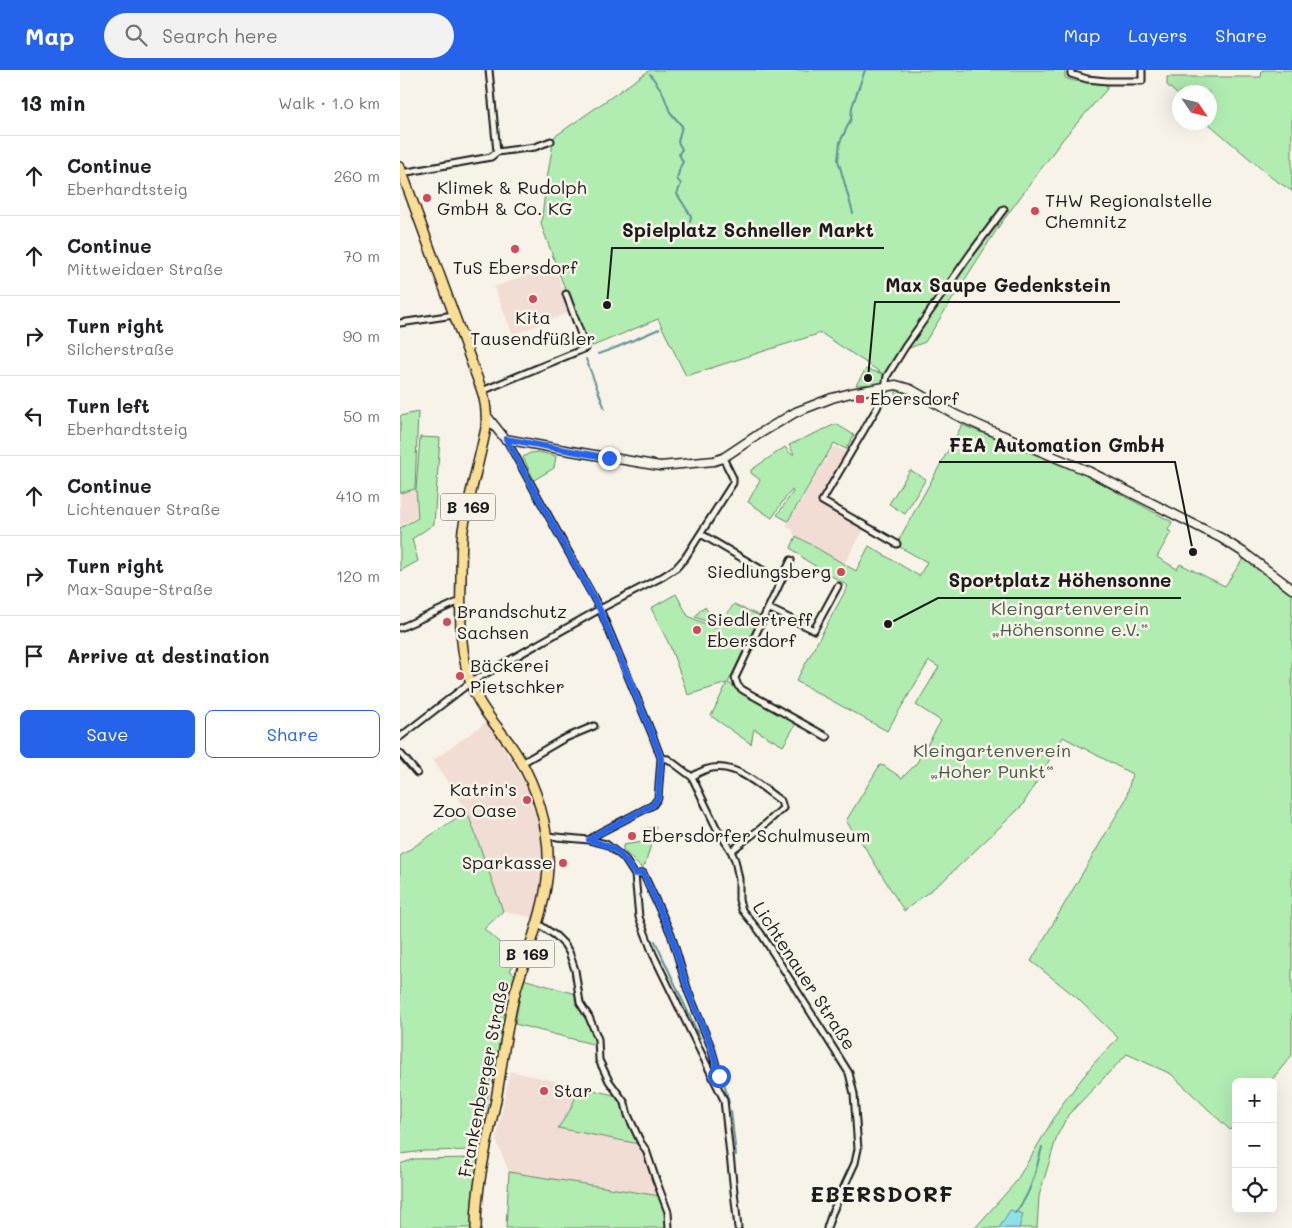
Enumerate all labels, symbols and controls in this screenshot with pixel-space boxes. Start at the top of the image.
search box [104,13,454,58]
text: Map [25,20,74,51]
icon: search [122,21,150,49]
text: Search here [162,23,278,48]
text: Map [1064,23,1100,47]
text: Layers [1128,23,1187,47]
text: Share [1215,23,1267,47]
north arrow [1172,85,1217,130]
text: 13 min [20,89,85,116]
text: Walk · 1.0 km [278,92,380,113]
text: Continue [67,153,152,178]
icon: ahead [20,162,48,190]
text: 260 m [334,165,380,186]
place label: Klimek & Rudolph GmbH & Co. KG [437,175,587,220]
text: Eberhardtsteig [67,178,187,199]
place label: THW Regionalstelle Chemnitz [1045,188,1212,233]
marker: Klimek & Rudolph GmbH & Co. KG [421,192,433,204]
marker: THW Regionalstelle Chemnitz [1029,205,1041,217]
callout: Spielplatz Schneller Markt [612,214,884,248]
text: Spielplatz Schneller Markt [622,217,874,242]
text: Continue [67,233,152,258]
icon: ahead [20,242,48,270]
marker: TuS Ebersdorf [509,243,521,255]
text: 70 m [343,245,380,266]
place label: TuS Ebersdorf [453,255,578,279]
text: Mittweidaer Straße [67,258,223,279]
callout: Max Saupe Gedenkstein [875,268,1120,302]
text: Max Saupe Gedenkstein [885,272,1111,297]
marker: Kita Tausendfüßler [527,293,539,305]
place label: Kita Tausendfüßler [470,305,596,350]
text: Turn right [67,313,164,338]
icon: right [20,322,48,350]
text: 90 m [343,325,380,346]
text: Silcherstraße [67,338,174,359]
place label: Ebersdorf [870,386,960,410]
text: Turn left [67,393,150,418]
marker: Ebersdorf [854,393,866,405]
icon: left [20,402,48,430]
text: 50 m [343,405,380,426]
text: Eberhardtsteig [67,418,187,439]
callout: FEA Automation GmbH [939,428,1175,462]
text: FEA Automation GmbH [949,432,1165,457]
route end [598,447,621,470]
text: Continue [67,473,152,498]
icon: ahead [20,482,48,510]
text: 410 m [336,485,380,506]
road number: B 169 [440,494,496,521]
text: Lichtenauer Straße [67,498,220,519]
text: Turn right [67,553,164,578]
place label: Siedlungsberg [707,559,831,583]
icon: right [20,562,48,590]
callout: Sportplatz Höhensonne [938,564,1181,598]
text: 120 m [336,565,380,586]
marker: Siedlungsberg [835,566,847,578]
text: Sportplatz Höhensonne [949,567,1171,592]
text: Max-Saupe-Straße [67,578,213,599]
park label: Kleingartenverein „Höhensonne e.V.“ [991,596,1149,641]
place label: Brandschutz Sachsen [457,599,567,644]
place label: Siedlertreff Ebersdorf [707,607,813,652]
marker: Brandschutz Sachsen [441,616,453,628]
marker: Siedlertreff Ebersdorf [691,624,703,636]
icon: arrive [20,642,48,670]
text: Arrive at destination [67,643,270,668]
place label: Bäckerei Pietschker [470,653,565,698]
marker: Bäckerei Pietschker [454,670,466,682]
button: Save [20,710,195,758]
button: Share [205,710,380,758]
park label: Kleingartenverein „Hoher Punkt“ [913,738,1071,783]
place label: Katrin's Zoo Oase [432,777,517,822]
marker: Katrin's Zoo Oase [521,794,533,806]
place label: Ebersdorfer Schulmuseum [642,823,870,847]
marker: Ebersdorfer Schulmuseum [626,830,638,842]
place label: Sparkasse [462,850,553,874]
marker: Sparkasse [557,857,569,869]
street label: Lichtenauer Straße [748,897,862,1054]
road number: B 169 [500,941,554,968]
street label: Frankenberger Straße [452,978,514,1179]
route start [708,1065,731,1088]
place label: Star [554,1078,592,1102]
map controls [1232,1078,1277,1213]
button: + [1232,1078,1277,1123]
marker: Star [538,1085,550,1097]
button: − [1232,1123,1277,1168]
button: locate [1232,1168,1277,1213]
district label: EBERSDORF [810,1179,954,1208]

